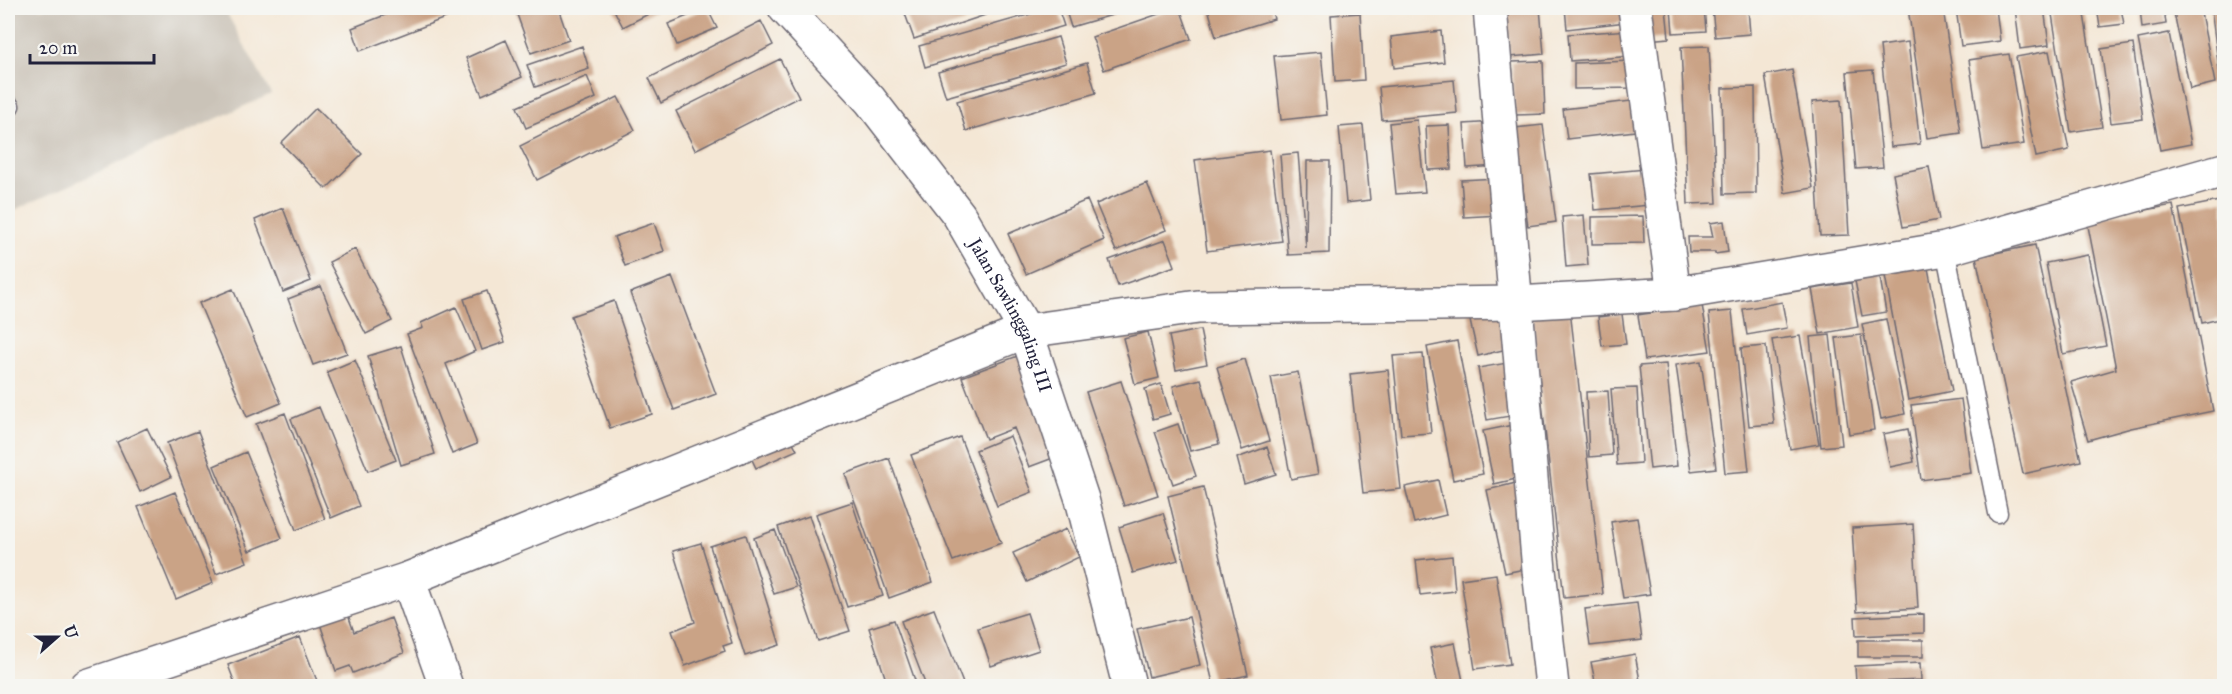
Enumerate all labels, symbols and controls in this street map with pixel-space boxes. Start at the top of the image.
scale bar [30,27,154,65]
text: 20 m [39,37,77,59]
street label: Jalan Sawlinggaling III [962,233,1057,395]
north arrow [27,607,87,667]
text: U [59,622,82,641]

